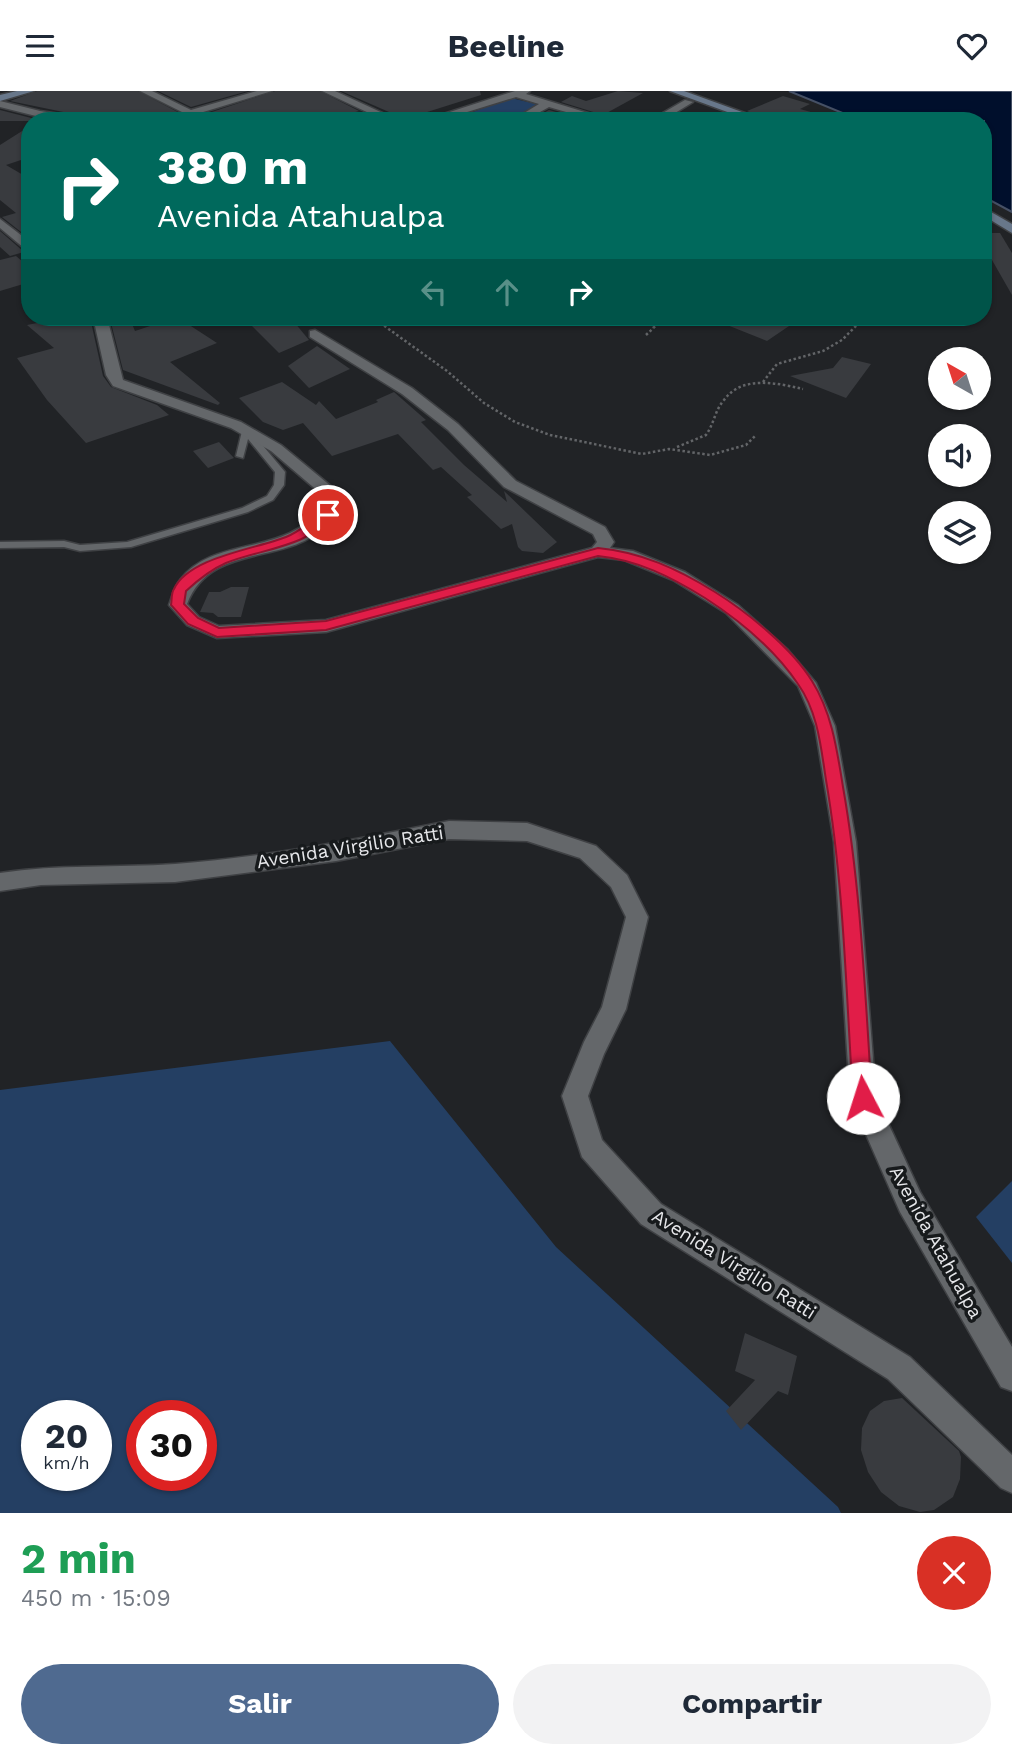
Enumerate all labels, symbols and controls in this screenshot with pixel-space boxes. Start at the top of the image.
icon: menu [21,27,59,65]
text: Beeline [447,27,565,65]
icon: heart [953,27,991,65]
text: 380 m [157,138,308,196]
icon: right [42,140,133,231]
text: Avenida Atahualpa [157,197,445,235]
icon: left [415,273,453,311]
icon: ahead [488,273,526,311]
icon: right [561,273,599,311]
north arrow [928,347,990,409]
map controls [928,347,991,564]
button: sound [928,424,991,487]
pin [298,485,358,545]
icon: arrive [309,496,347,534]
button: layers [928,501,991,564]
street label: Avenida Virgilio Ratti [255,821,445,873]
position arrow [826,1061,900,1135]
street label: Avenida Atahualpa [885,1162,988,1322]
street label: Avenida Virgilio Ratti [648,1204,820,1324]
speed limit sign: 30 [126,1400,217,1491]
text: 20 [45,1415,88,1457]
text: km/h [43,1452,90,1473]
text: 2 min [21,1534,136,1583]
button: close [917,1536,991,1610]
text: 450 m · 15:09 [21,1585,171,1612]
button: Salir [21,1664,499,1744]
button: Compartir [513,1664,991,1744]

